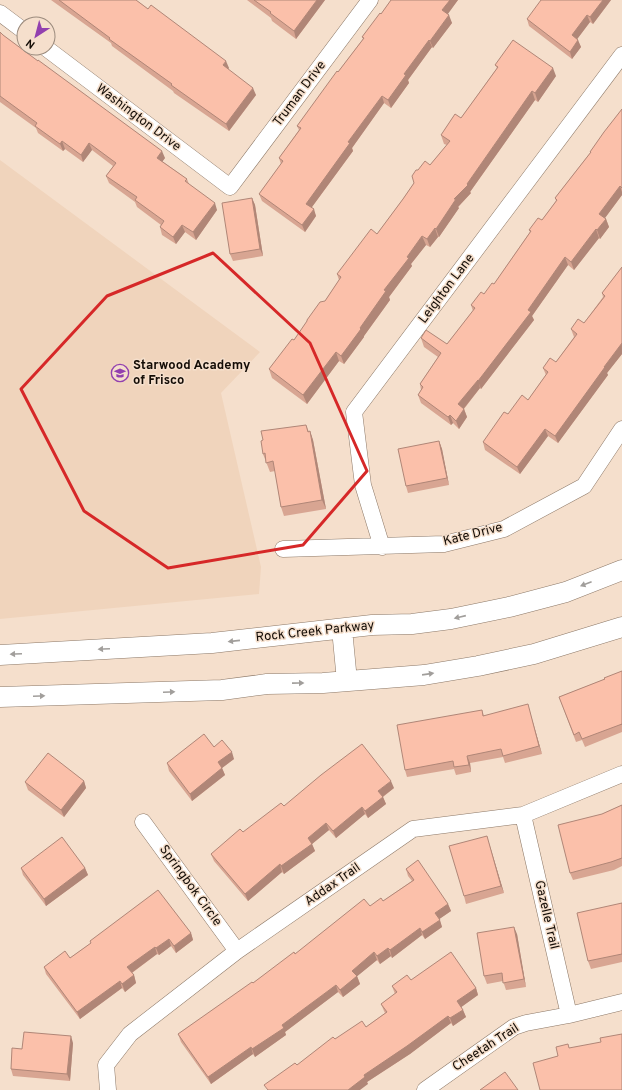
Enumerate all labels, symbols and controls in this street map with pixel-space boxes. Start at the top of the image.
north arrow [16,16,56,56]
text: N [23,35,38,51]
street label: Truman Drive [270,58,330,130]
street label: Washington Drive [92,81,184,155]
street label: Leighton Lane [416,251,478,327]
place label: Starwood Academy of Frisco [133,358,251,389]
school or university icon: Starwood Academy of Frisco [110,363,130,383]
street label: Kate Drive [442,520,504,550]
one-way arrow [579,582,591,588]
one-way arrow [454,615,466,621]
street label: Rock Creek Parkway [255,618,375,646]
one-way arrow [228,638,240,644]
one-way arrow [98,646,110,653]
one-way arrow [10,651,22,658]
one-way arrow [422,671,434,677]
one-way arrow [292,680,304,687]
one-way arrow [163,688,175,695]
one-way arrow [33,693,46,699]
street label: Springbok Circle [155,842,225,930]
street label: Addax Trail [302,860,364,910]
street label: Gazelle Trail [530,879,562,951]
street label: Cheetah Trail [450,1021,522,1075]

